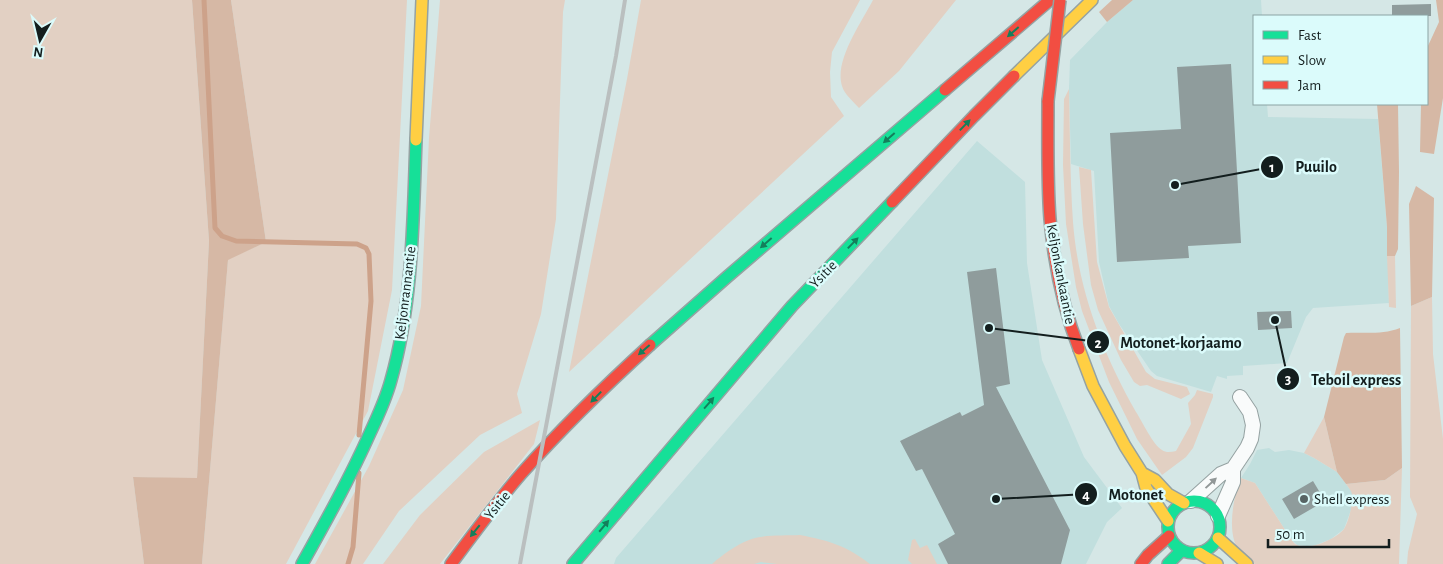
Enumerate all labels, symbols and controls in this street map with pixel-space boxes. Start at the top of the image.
north arrow [15,15,65,65]
legend [1253,15,1428,105]
one-way arrow [1006,26,1019,37]
text: Fast [1298,28,1322,43]
text: N [33,44,44,59]
text: Slow [1298,53,1326,68]
text: Jam [1298,78,1321,93]
one-way arrow [959,120,971,132]
one-way arrow [883,132,896,143]
callout: Puuilo [1260,151,1347,182]
text: Puuilo [1295,159,1337,175]
text: 1 [1269,160,1275,175]
street label: Keljonkankaantie [1043,223,1078,326]
one-way arrow [847,237,859,249]
one-way arrow [760,238,773,249]
street label: Keljonrannantie [392,245,419,341]
street label: Ysitie [807,258,840,291]
callout: Motonet-korjaamo [1086,327,1252,358]
text: Motonet-korjaamo [1120,335,1242,352]
text: 2 [1094,336,1102,351]
one-way arrow [637,345,650,356]
callout: Teboil express [1276,363,1411,394]
text: 3 [1285,372,1291,387]
text: Teboil express [1311,372,1401,388]
one-way arrow [590,391,602,403]
one-way arrow [704,397,715,410]
one-way arrow [1205,477,1217,489]
callout: Motonet [1073,479,1173,510]
text: Motonet [1109,487,1164,503]
street label: Ysitie [482,488,513,522]
text: 4 [1082,488,1090,503]
place label: Shell express [1314,492,1389,507]
marker: Shell express [1298,493,1310,505]
scale bar [1268,516,1389,548]
one-way arrow [598,521,610,533]
one-way arrow [470,524,481,537]
text: 50 m [1276,527,1305,542]

